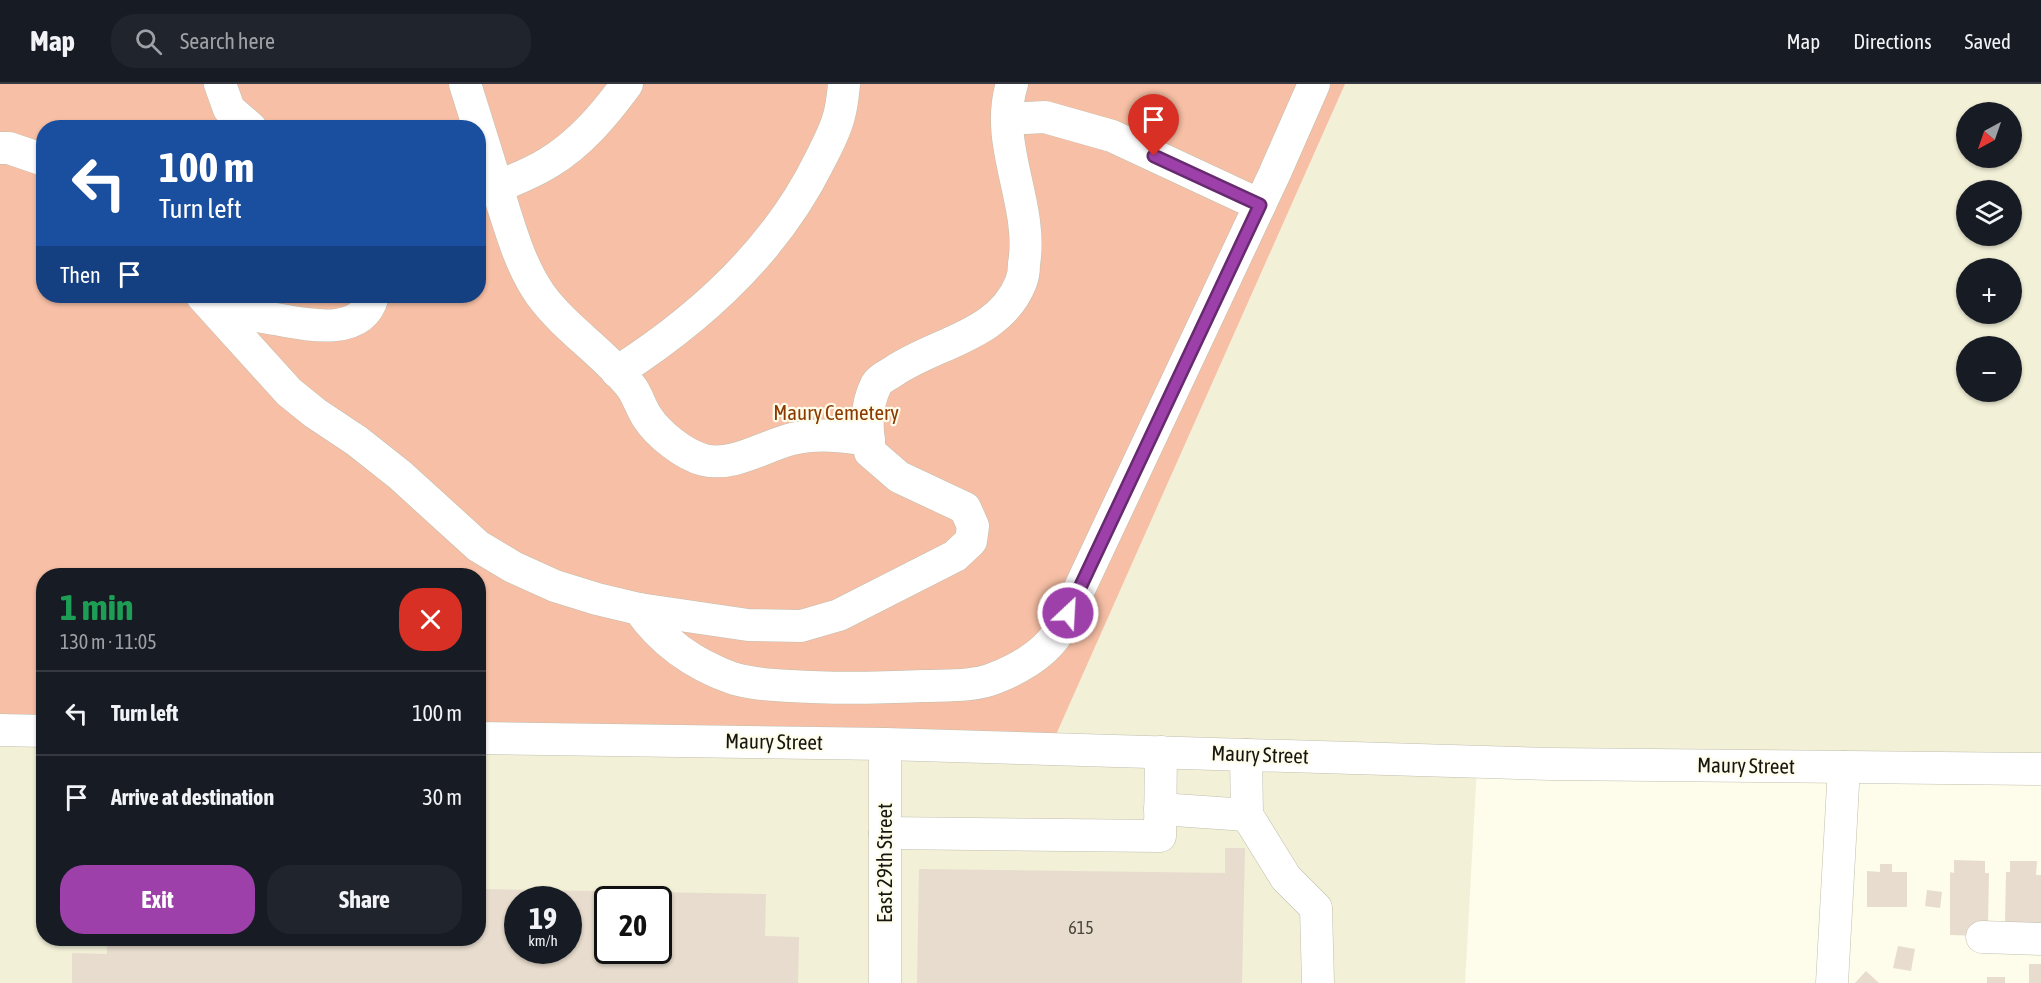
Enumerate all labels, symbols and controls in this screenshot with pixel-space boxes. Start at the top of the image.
search box [111,14,531,68]
text: Map [30,25,75,57]
icon: search [132,25,165,58]
text: Search here [180,28,275,54]
text: Map [1786,29,1820,53]
text: Directions [1853,29,1932,53]
text: Saved [1965,29,2011,53]
pin [1128,94,1179,156]
north arrow [1956,102,2022,168]
map controls [1956,102,2022,402]
icon: arrive [1137,103,1170,136]
text: 100 m [159,143,254,191]
icon: left [60,144,138,222]
button: layers [1956,180,2022,246]
text: Turn left [159,193,242,224]
icon: arrive [113,258,146,291]
button: + [1956,258,2022,324]
text: Then [60,262,101,288]
button: − [1956,336,2022,402]
park label: Maury Cemetery [773,400,899,424]
position arrow [1036,581,1100,645]
text: 1 min [60,586,134,628]
button: close [399,588,462,651]
text: 130 m · 11:05 [60,630,157,653]
icon: left [60,697,93,730]
text: Turn left [111,700,178,726]
text: 100 m [412,700,462,726]
street label: Maury Street [725,728,823,754]
street label: Maury Street [1211,740,1309,768]
street label: Maury Street [1697,752,1795,778]
icon: arrive [60,781,93,814]
text: Arrive at destination [111,784,274,810]
text: 30 m [422,784,462,810]
street label: East 29th Street [872,803,896,923]
button: Exit [60,865,255,934]
button: Share [267,865,462,934]
speed limit sign: 20 [594,886,672,964]
text: 19 [529,901,557,935]
house number: 615 [1068,917,1094,938]
text: km/h [528,932,558,949]

